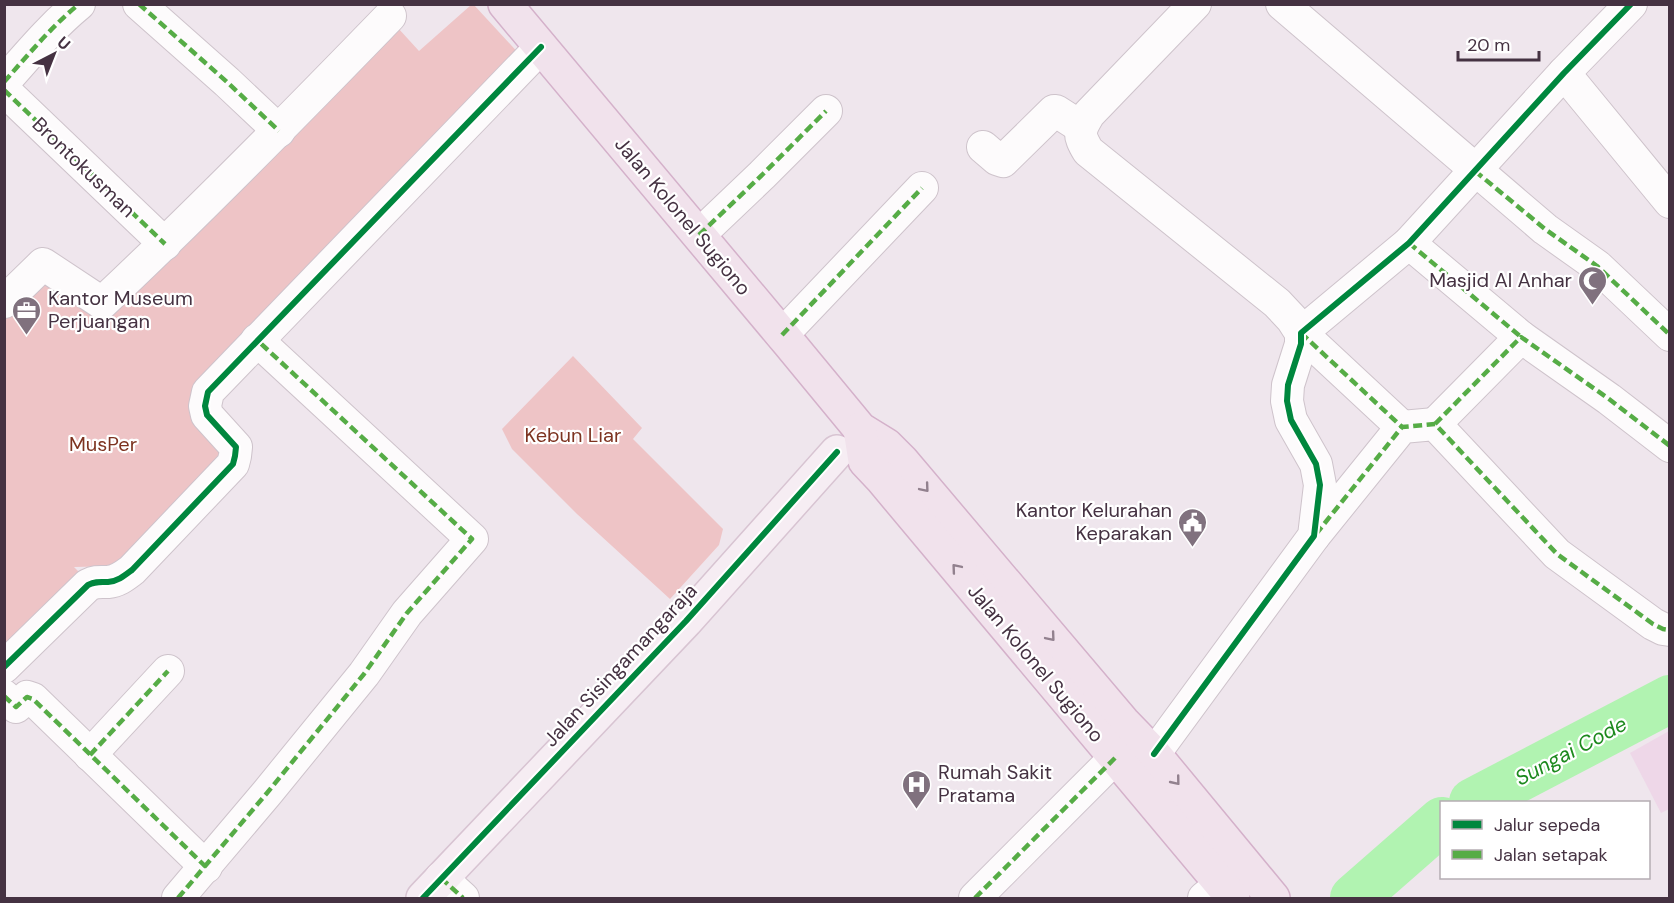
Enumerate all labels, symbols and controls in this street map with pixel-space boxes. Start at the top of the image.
north arrow [24,24,84,84]
scale bar [1458,24,1539,62]
text: U [53,32,75,55]
text: 20 m [1467,33,1510,57]
street label: Brontokusman [27,111,141,223]
street label: Jalan Kolonel Sugiono [609,131,757,301]
mosque icon: Masjid Al Anhar [1577,264,1609,306]
place label: Masjid Al Anhar [1429,267,1572,293]
place label: Kantor Museum Perjuangan [48,285,193,334]
office icon: Kantor Museum Perjuangan [11,294,43,336]
park label: Kebun Liar [525,422,621,448]
park label: MusPer [69,431,137,457]
one-way arrow [918,481,929,492]
place label: Kantor Kelurahan Keparakan [1016,497,1172,546]
public building icon: Kantor Kelurahan Keparakan [1177,506,1209,548]
one-way arrow [952,564,963,575]
street label: Jalan Sisingamangaraja [538,578,702,752]
street label: Jalan Kolonel Sugiono [962,578,1110,748]
one-way arrow [1044,630,1055,641]
water label: Sungai Code [1510,710,1632,792]
place label: Rumah Sakit Pratama [938,759,1052,808]
hospital icon: Rumah Sakit Pratama [901,768,933,810]
one-way arrow [1169,775,1180,786]
legend [1440,801,1650,879]
text: Jalur sepeda [1494,813,1600,837]
text: Jalan setapak [1494,843,1608,867]

